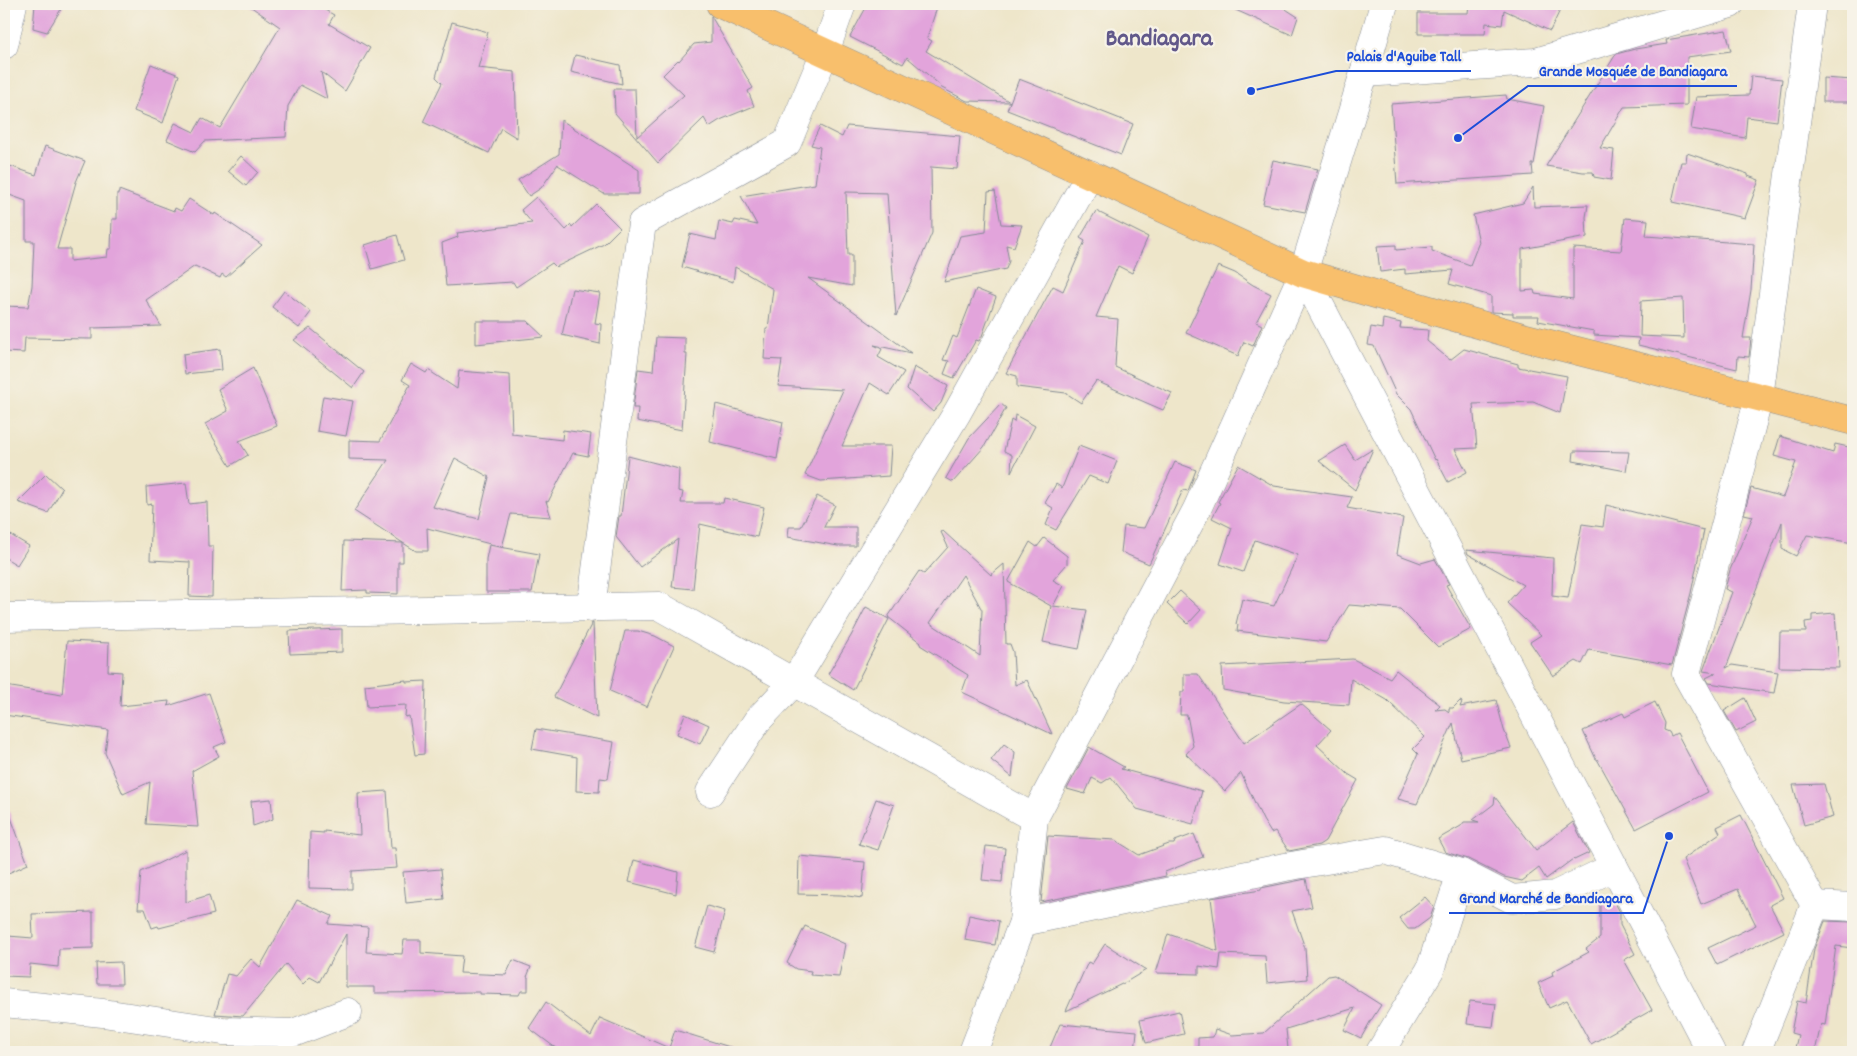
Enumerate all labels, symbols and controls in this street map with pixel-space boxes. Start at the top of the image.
district label: Bandiagara [1106,22,1214,58]
callout: Palais d'Aguibe Tall [1336,40,1471,71]
text: Palais d'Aguibe Tall [1347,46,1462,69]
callout: Grande Mosquée de Bandiagara [1528,55,1737,86]
text: Grande Mosquée de Bandiagara [1539,61,1729,84]
callout: Grand Marché de Bandiagara [1449,882,1643,913]
text: Grand Marché de Bandiagara [1459,888,1634,911]

